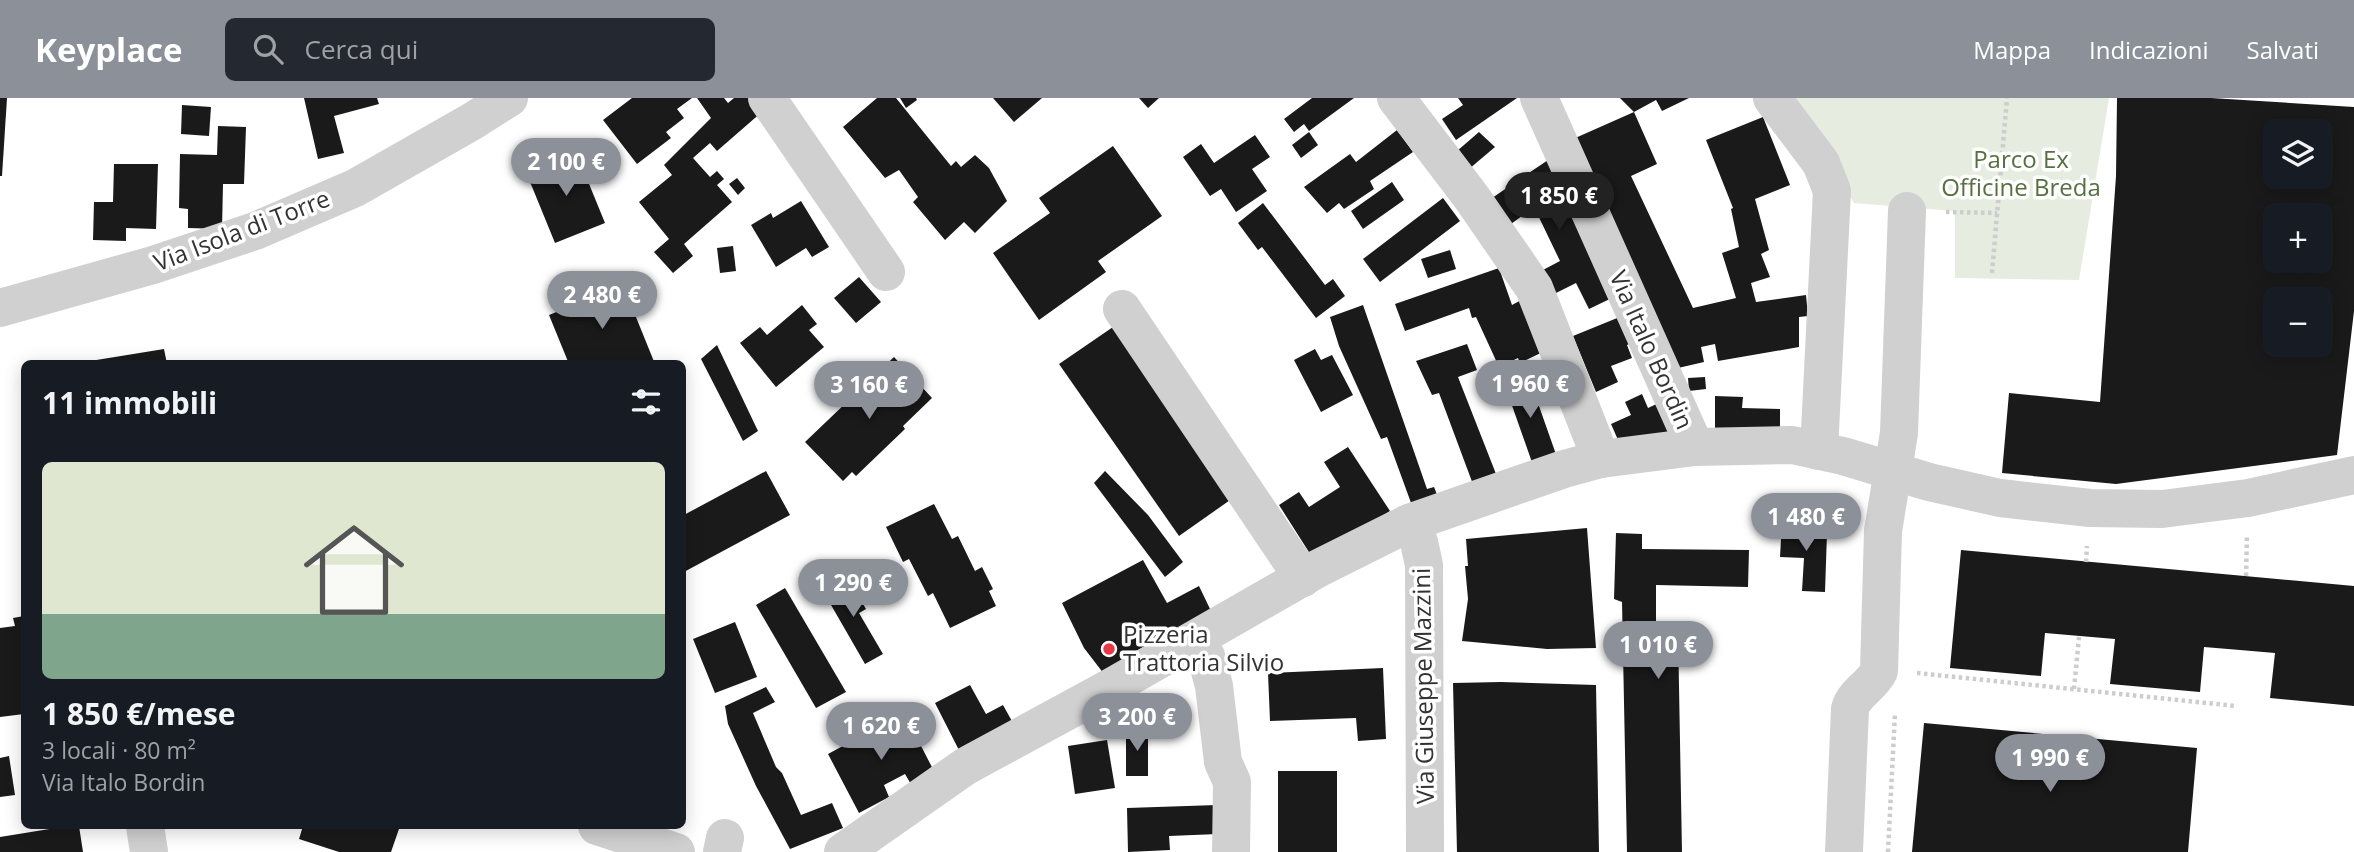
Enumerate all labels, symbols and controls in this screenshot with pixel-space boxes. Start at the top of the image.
search box [225,18,715,81]
text: Keyplace [35,27,183,72]
icon: search [249,30,287,68]
text: Cerca qui [305,31,418,67]
text: Mappa [1973,33,2051,66]
text: Indicazioni [2089,33,2209,66]
text: Salvati [2247,33,2319,66]
map controls [2263,119,2333,357]
button: layers [2263,119,2333,189]
pin: 2 100 € [501,139,631,198]
park label: Parco Ex Officine Breda [1941,142,2101,203]
text: 2 100 € [527,145,605,177]
pin: 1 850 € [1494,172,1624,232]
text: 1 850 € [1520,179,1598,211]
street label: Via Isola di Torre [149,181,334,278]
button: + [2263,203,2333,273]
street label: Via Italo Bordin [1603,265,1702,434]
pin: 2 480 € [537,272,667,331]
text: 2 480 € [563,278,641,310]
button: − [2263,287,2333,357]
pin: 1 960 € [1465,360,1595,420]
pin: 3 160 € [804,362,934,421]
text: 1 960 € [1491,367,1569,399]
text: 3 160 € [830,368,908,400]
text: 11 immobili [42,382,217,423]
icon: filters [627,383,665,421]
pin: 1 480 € [1741,494,1871,553]
text: 1 480 € [1767,500,1845,532]
icon: home [291,507,417,633]
pin: 1 290 € [788,560,918,619]
text: 1 290 € [814,566,892,598]
street label: Via Giuseppe Mazzini [1404,568,1441,805]
place label: Pizzeria Trattoria Silvio [1123,617,1284,678]
pin: 1 010 € [1593,622,1723,681]
text: 1 010 € [1619,628,1697,660]
marker: Pizzeria Trattoria Silvio [1101,641,1117,657]
text: 1 850 €/mese [42,693,236,734]
pin: 3 200 € [1072,694,1202,753]
text: 3 200 € [1098,700,1176,732]
pin: 1 620 € [816,702,946,762]
text: 1 620 € [842,709,920,741]
text: 3 locali · 80 m² [42,734,196,766]
pin: 1 990 € [1985,734,2115,794]
text: 1 990 € [2011,741,2089,773]
text: Via Italo Bordin [42,766,205,798]

